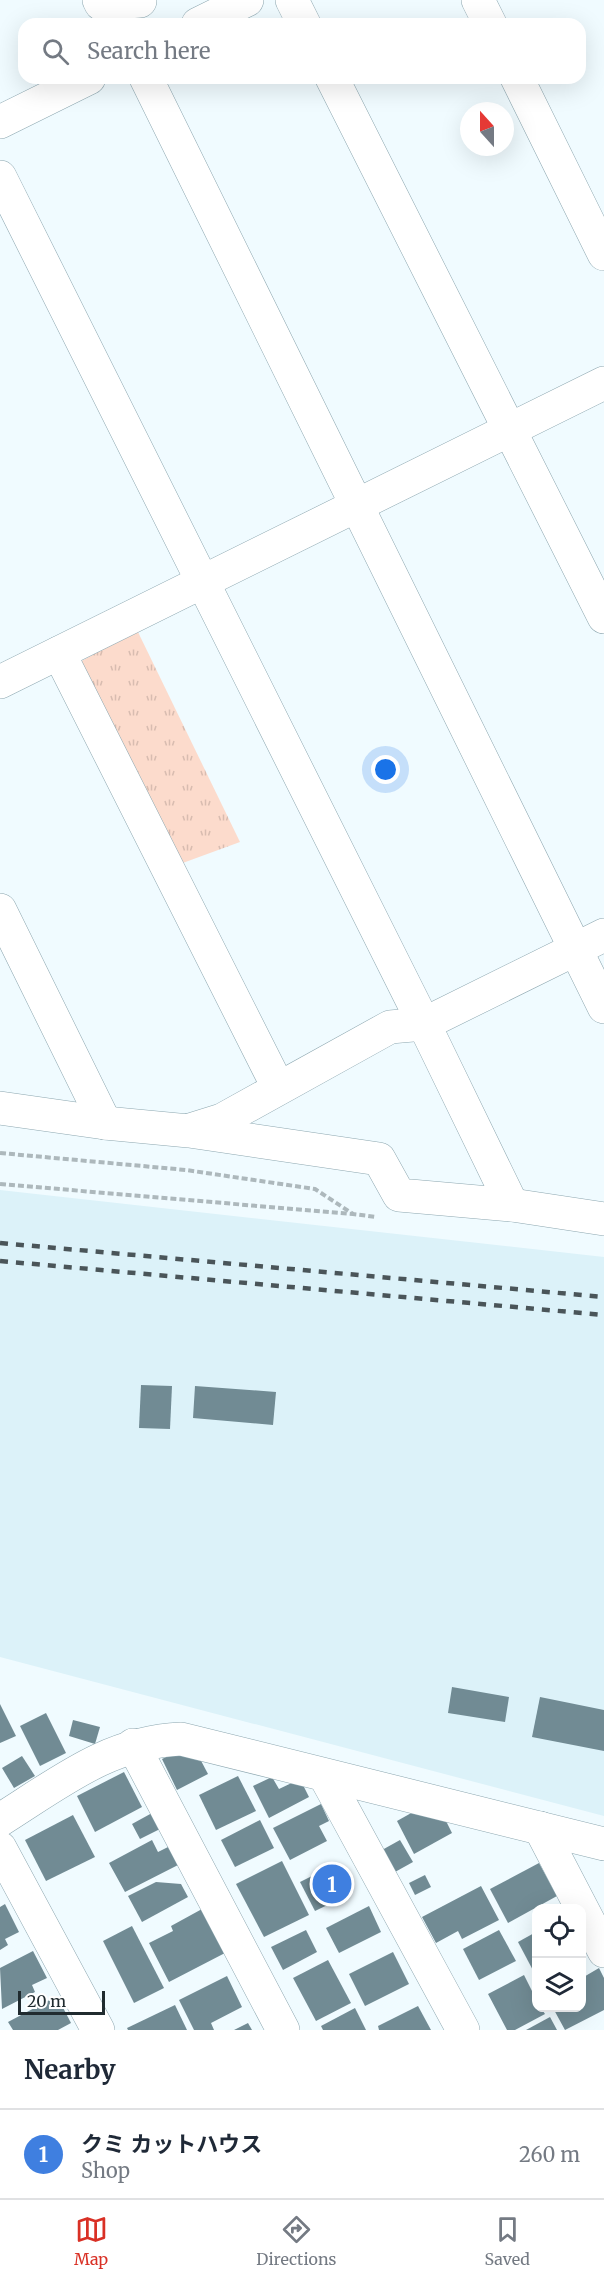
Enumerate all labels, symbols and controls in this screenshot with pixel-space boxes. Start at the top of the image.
search box [18,18,586,84]
icon: search [39,35,72,68]
text: Search here [87,37,210,65]
north arrow [460,102,514,156]
your location [371,755,400,784]
pin: 1 [312,1862,352,1906]
map controls [532,1904,586,2012]
button: locate [532,1904,586,1958]
button: layers [532,1958,586,2012]
scale bar [18,1988,105,2016]
text: 20 m [27,1991,66,2011]
text: Nearby [24,2053,116,2086]
text: クミ カットハウス [81,2130,262,2158]
text: 1 [39,2142,48,2167]
text: 260 m [519,2142,580,2167]
text: Shop [81,2158,130,2183]
tab: Map [74,2213,108,2269]
tab: Directions [256,2213,336,2269]
tab: Saved [485,2213,530,2269]

